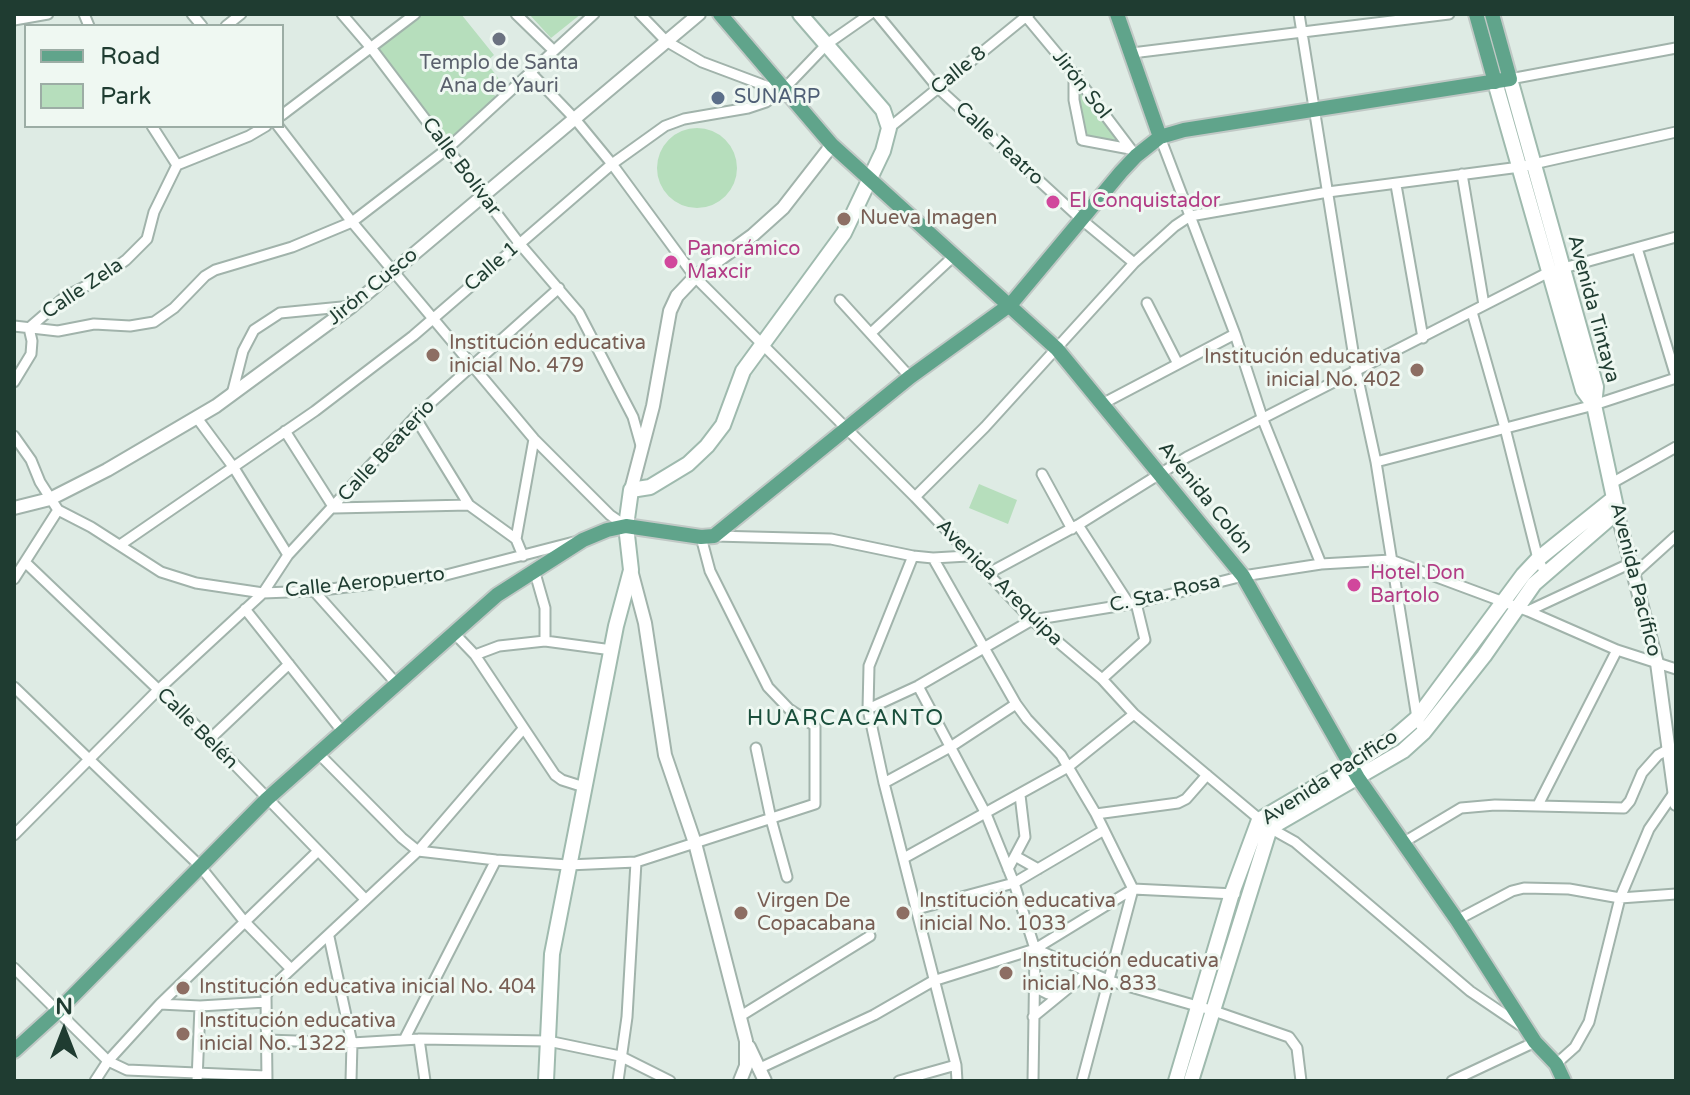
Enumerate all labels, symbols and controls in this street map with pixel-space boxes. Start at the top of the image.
legend [24,24,284,128]
marker: Templo de Santa Ana de Yauri [490,30,508,48]
street label: Calle 8 [927,41,991,101]
text: Road [100,42,160,71]
street label: Jirón Sol [1047,46,1115,124]
place label: Templo de Santa Ana de Yauri [419,52,579,99]
text: Park [100,82,151,111]
place label: SUNARP [734,86,820,110]
marker: SUNARP [709,89,727,107]
street label: Calle Teatro [950,97,1048,191]
street label: Calle Bolívar [416,113,506,221]
place label: El Conquistador [1069,190,1220,214]
marker: El Conquistador [1044,193,1062,211]
place label: Nueva Imagen [860,207,997,231]
marker: Nueva Imagen [835,210,853,228]
street label: Avenida Tintaya [1562,233,1624,385]
street label: Calle 1 [460,237,524,297]
place label: Panorámico Maxcir [687,238,800,285]
street label: Jirón Cusco [323,243,423,331]
street label: Calle Zela [38,253,128,325]
marker: Panorámico Maxcir [662,253,680,271]
place label: Institución educativa inicial No. 479 [449,332,646,379]
marker: Institución educativa inicial No. 479 [424,346,442,364]
place label: Institución educativa inicial No. 402 [1204,346,1401,393]
marker: Institución educativa inicial No. 402 [1408,361,1426,379]
street label: Calle Beaterio [333,395,441,507]
street label: Avenida Colón [1152,437,1258,559]
street label: Avenida Pacífico [1604,501,1666,659]
street label: Avenida Arequipa [931,515,1067,651]
place label: Hotel Don Bartolo [1370,562,1465,609]
street label: Calle Aeropuerto [284,563,446,603]
street label: C. Sta. Rosa [1107,570,1223,618]
marker: Hotel Don Bartolo [1345,576,1363,594]
street label: Calle Belén [151,683,243,775]
district label: HUARCACANTO [747,706,945,732]
street label: Avenida Pacifico [1257,725,1403,831]
place label: Virgen De Copacabana [757,890,876,937]
place label: Institución educativa inicial No. 1033 [919,890,1116,937]
marker: Virgen De Copacabana [732,904,750,922]
marker: Institución educativa inicial No. 1033 [894,904,912,922]
place label: Institución educativa inicial No. 833 [1022,950,1219,997]
marker: Institución educativa inicial No. 833 [997,964,1015,982]
place label: Institución educativa inicial No. 404 [199,976,536,1000]
marker: Institución educativa inicial No. 404 [174,979,192,997]
north arrow [24,991,104,1071]
text: N [55,994,73,1020]
place label: Institución educativa inicial No. 1322 [199,1010,396,1057]
marker: Institución educativa inicial No. 1322 [174,1025,192,1043]

